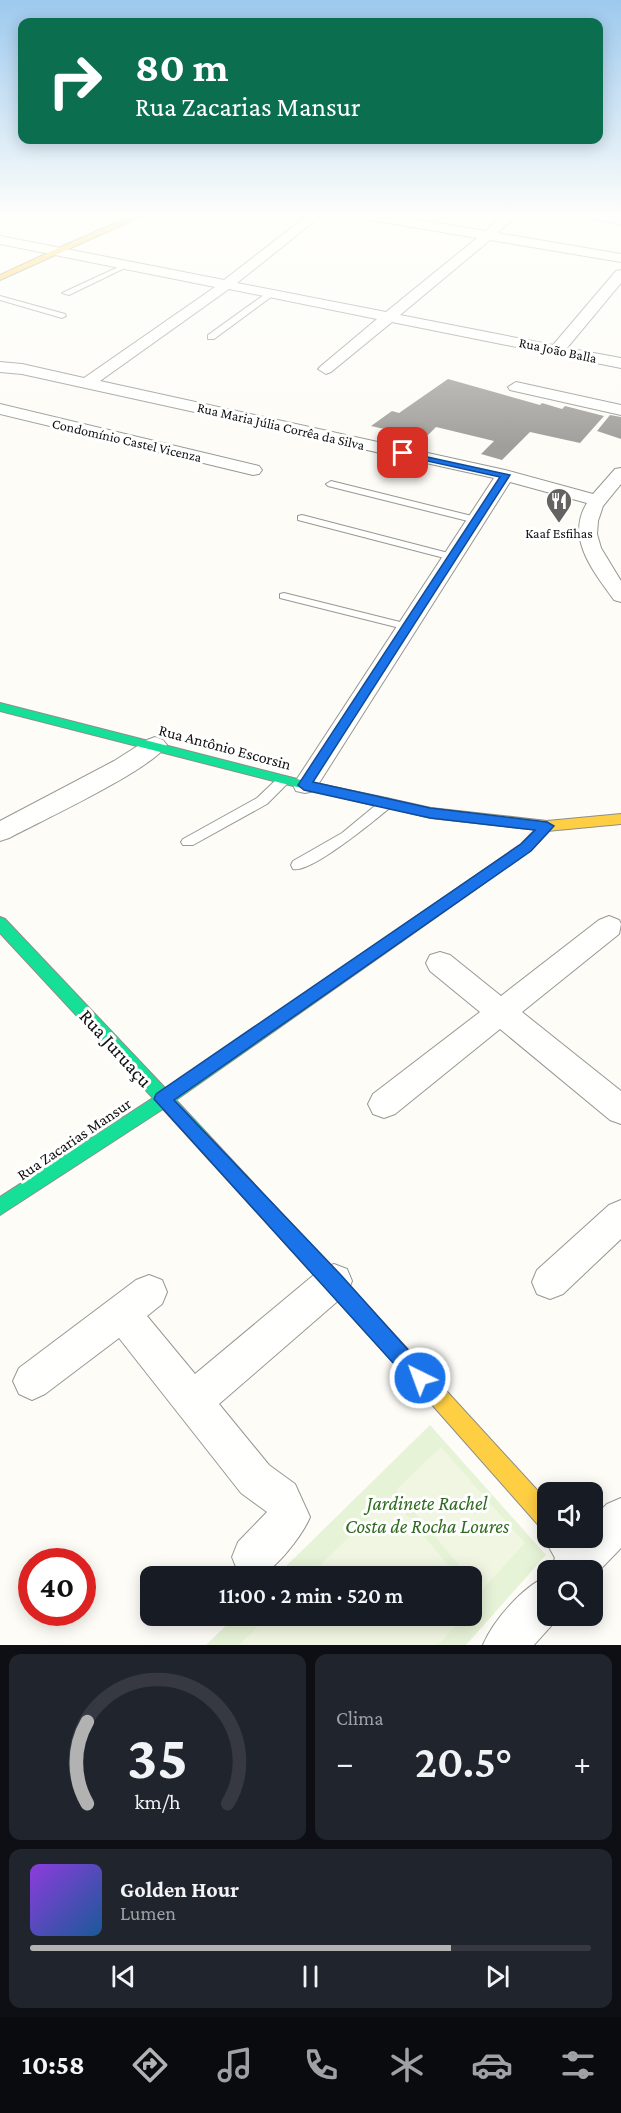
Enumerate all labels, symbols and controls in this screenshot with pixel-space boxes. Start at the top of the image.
icon: right [36,42,114,120]
text: 80 m [135,43,229,90]
text: Rua Zacarias Mansur [135,92,361,122]
street label: Rua João Balla [518,334,599,366]
street label: Rua Maria Júlia Corrêa da Silva [196,399,367,453]
street label: Condomínio Castel Vicenza [51,415,204,465]
pin [377,427,428,478]
icon: arrive [386,436,419,469]
restaurant icon: Kaaf Esfihas [544,486,574,524]
place label: Kaaf Esfihas [525,525,593,541]
street label: Rua Antônio Escorsin [157,721,293,773]
street label: Rua Juruaçu [75,1005,157,1092]
street label: Rua Zacarias Mansur [14,1094,134,1183]
position arrow [388,1346,452,1410]
map controls [537,1482,603,1626]
button: sound [537,1482,603,1548]
park label: Jardinete Rachel Costa de Rocha Loures [345,1492,510,1537]
speed limit sign: 40 [18,1548,96,1626]
button: search [537,1560,603,1626]
text: 11:00 · 2 min · 520 m [219,1583,403,1608]
text: Clima [336,1707,384,1729]
text: 35 [127,1722,188,1791]
text: 20.5° [415,1737,512,1787]
text: − [336,1744,353,1781]
text: + [574,1744,591,1781]
text: km/h [134,1790,181,1814]
text: Golden Hour [120,1877,239,1902]
text: Lumen [120,1902,176,1924]
icon: previous [107,1960,140,1993]
icon: pause [294,1960,327,1993]
icon: next [481,1960,514,1993]
icon: directions [129,2044,171,2086]
icon: music [214,2044,256,2086]
icon: phone [300,2044,342,2086]
icon: climate [386,2044,428,2086]
icon: car [471,2044,513,2086]
icon: filters [557,2044,599,2086]
text: 10:58 [22,2050,85,2080]

